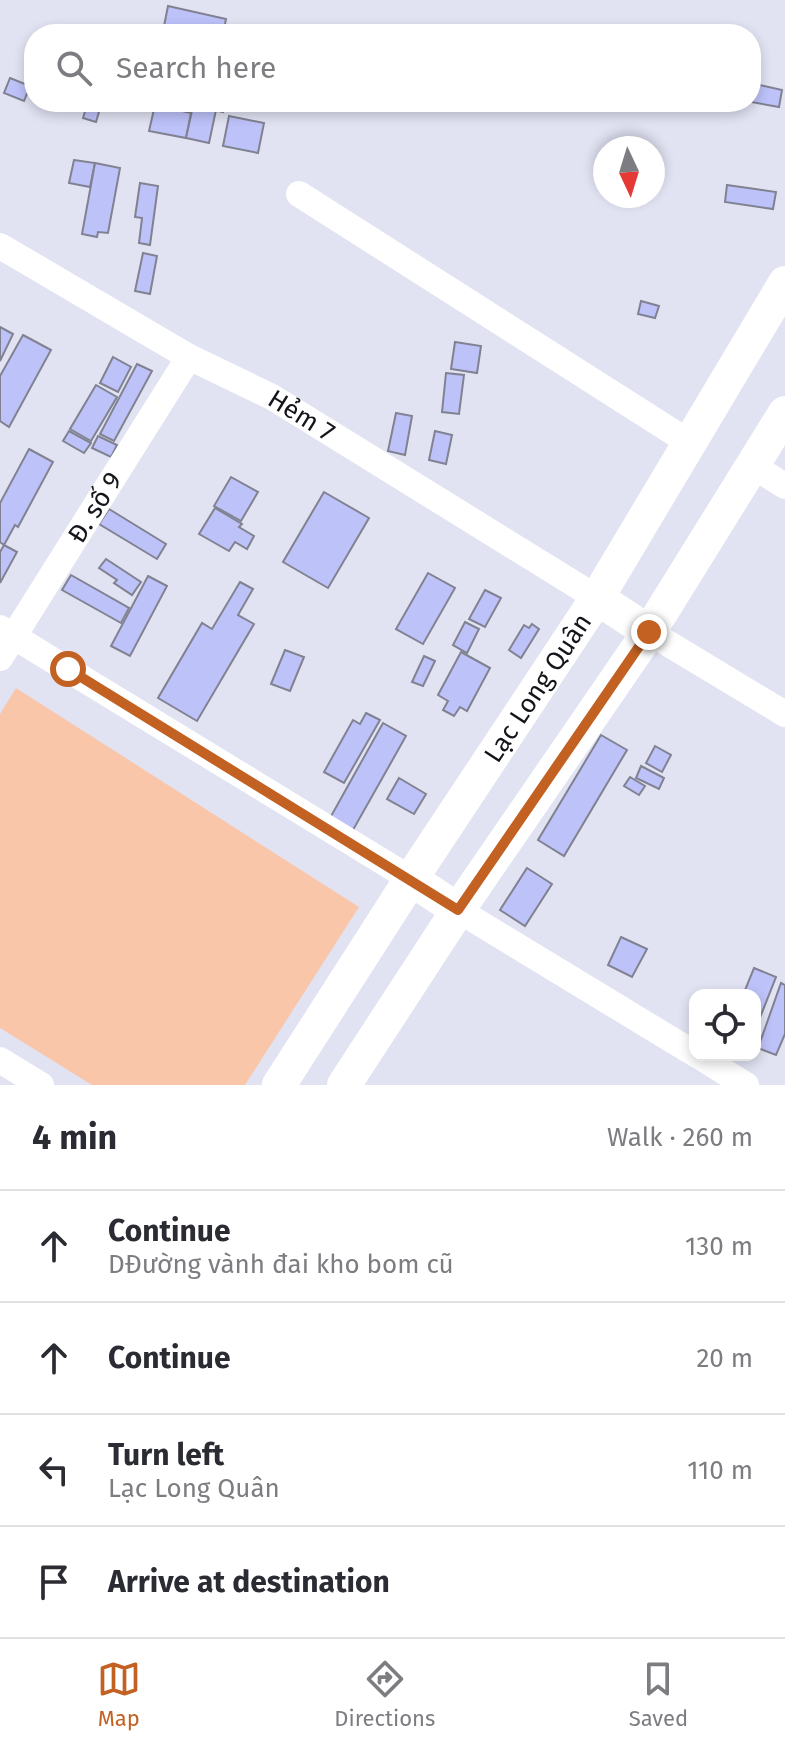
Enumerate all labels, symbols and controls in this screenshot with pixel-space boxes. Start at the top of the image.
search box [24,24,761,112]
icon: search [52,46,96,90]
text: Search here [116,50,276,86]
north arrow [593,136,665,208]
street label: Hẻm 7 [262,383,340,448]
street label: Đ. số 9 [61,466,129,549]
street label: Lạc Long Quân [478,608,598,768]
route end [631,614,667,650]
route start [50,651,86,687]
map controls [689,989,761,1061]
button: locate [689,989,761,1061]
text: 4 min [32,1117,117,1158]
text: Walk · 260 m [607,1122,753,1153]
text: Continue [108,1213,231,1249]
icon: ahead [32,1224,76,1268]
text: 130 m [685,1231,753,1262]
text: DĐường vành đai kho bom cũ [108,1249,454,1280]
icon: ahead [32,1336,76,1380]
text: Continue [108,1340,231,1376]
text: 20 m [696,1343,753,1374]
text: Turn left [108,1437,224,1473]
icon: left [32,1448,76,1492]
text: 110 m [687,1455,753,1486]
text: Lạc Long Quân [108,1473,280,1504]
icon: arrive [32,1560,76,1604]
text: Arrive at destination [108,1564,390,1600]
tab: Map [97,1657,141,1732]
tab: Directions [334,1657,435,1732]
tab: Saved [629,1657,688,1732]

